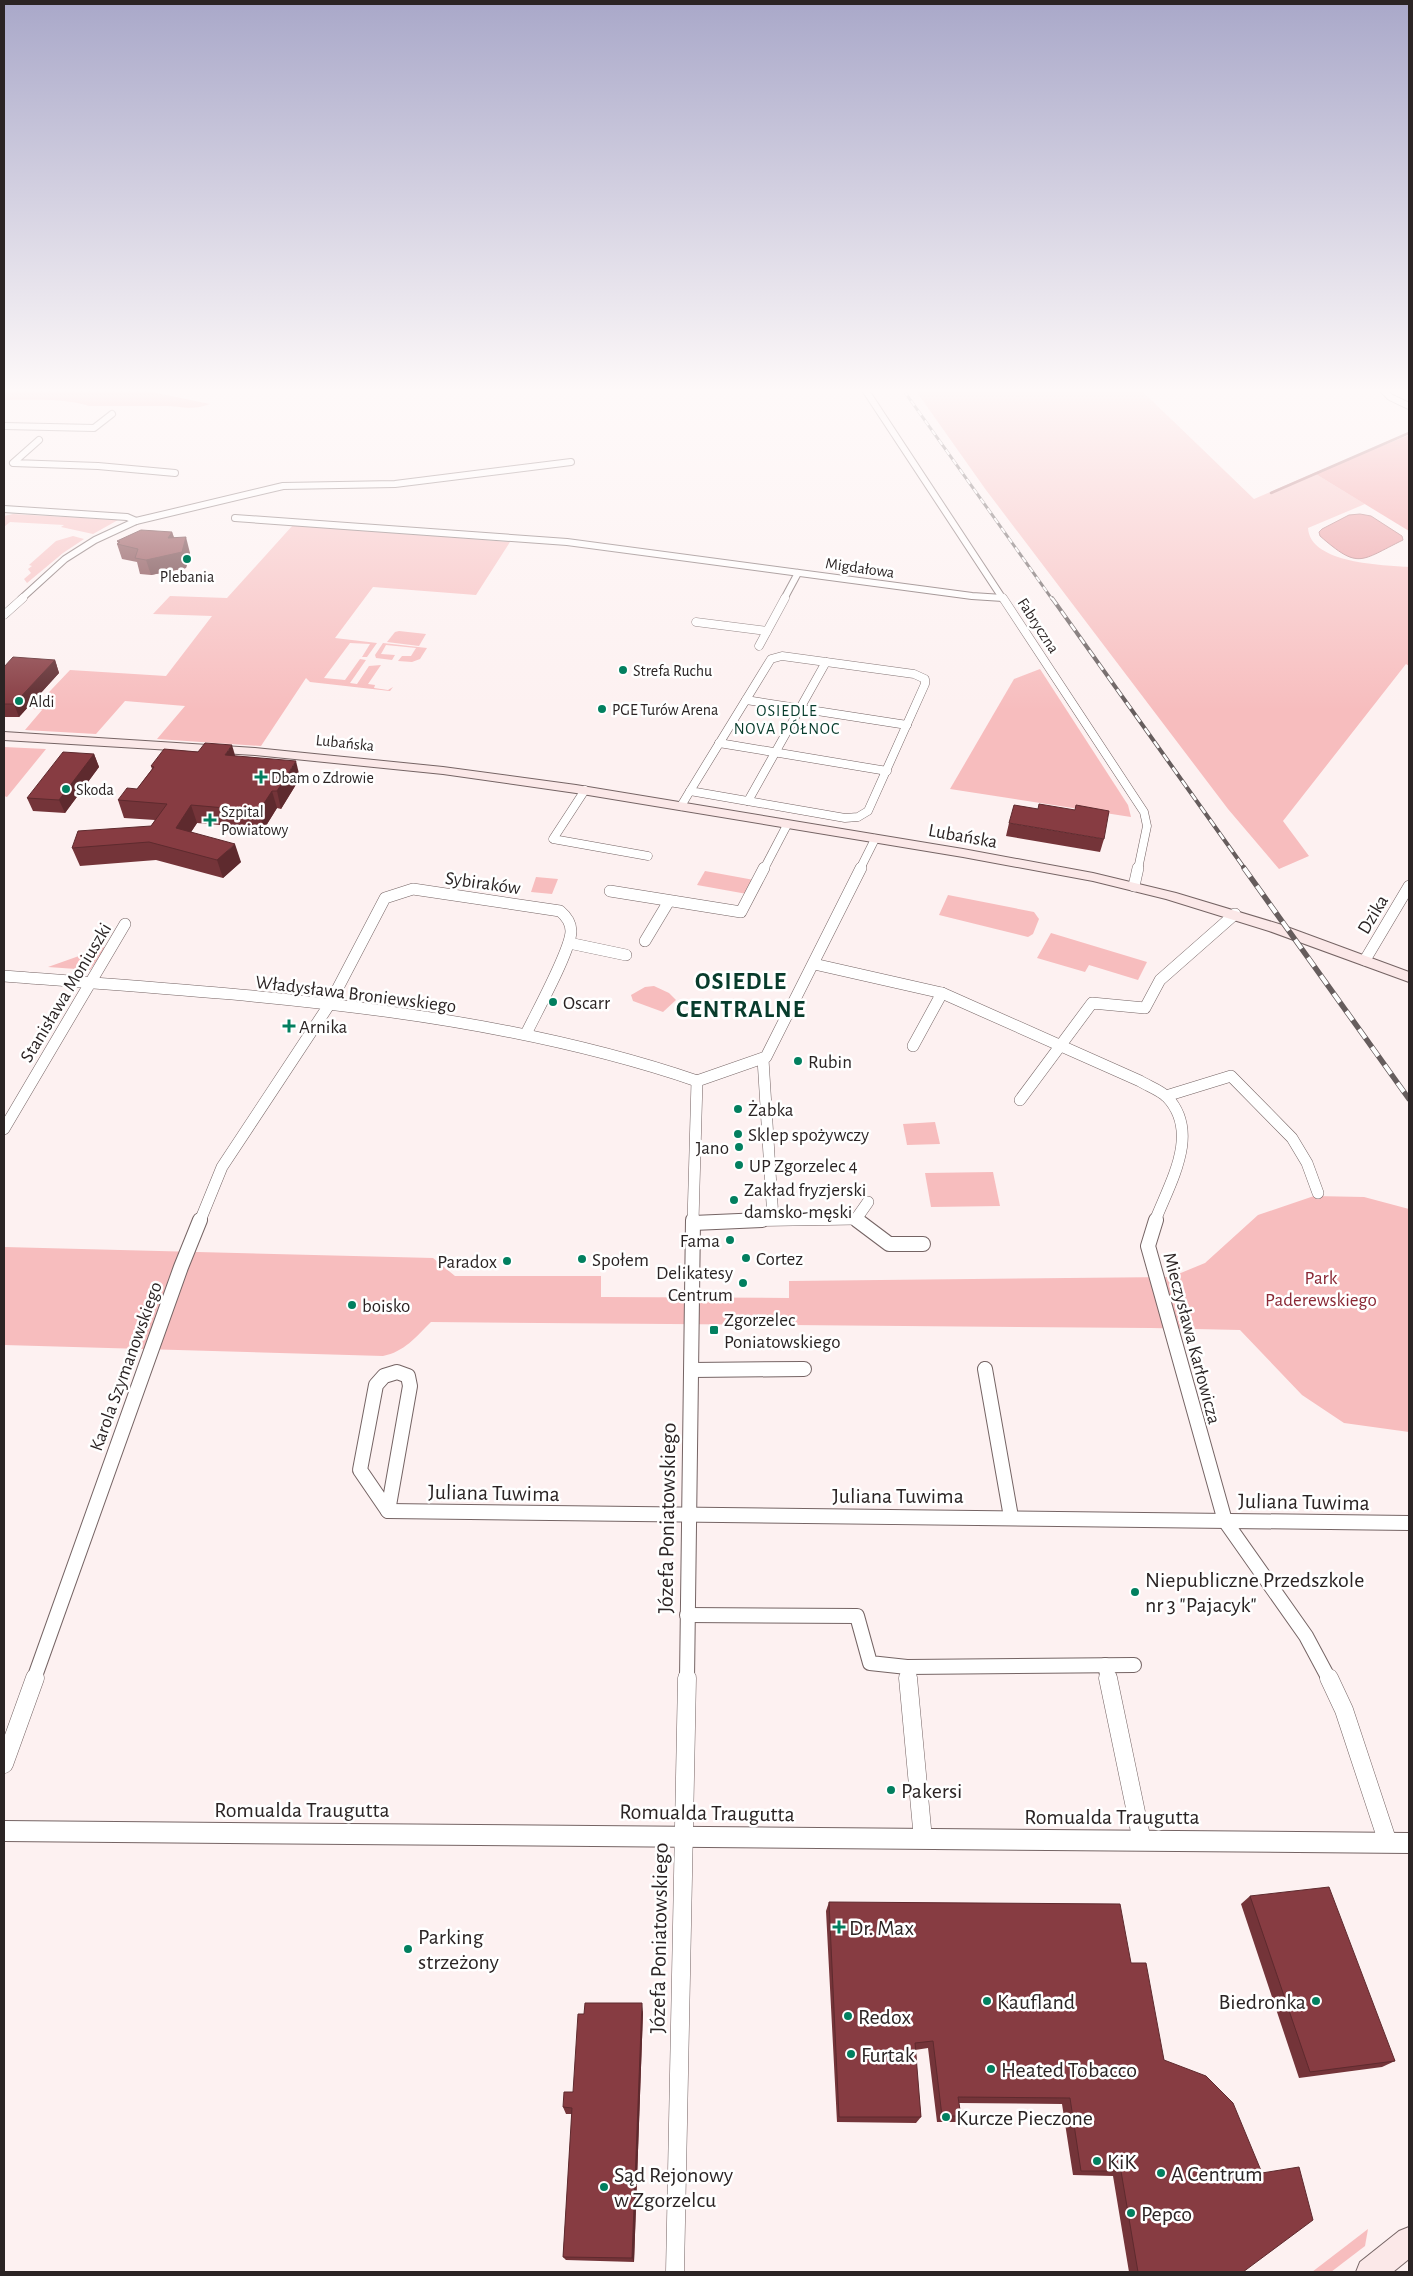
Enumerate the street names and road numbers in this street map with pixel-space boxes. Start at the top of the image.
street label: Migdałowa [824,555,895,581]
street label: Fabryczna [1014,595,1062,657]
street label: Lubańska [315,732,375,754]
street label: Lubańska [927,821,999,852]
street label: Sybiraków [444,869,522,898]
street label: Dzika [1354,892,1392,938]
street label: Stanisława Moniuszki [17,920,115,1066]
street label: Władysława Broniewskiego [254,973,457,1016]
street label: Mieczysława Karłowicza [1159,1251,1224,1426]
street label: Karola Szymanowskiego [87,1279,166,1454]
street label: Józefa Poniatowskiego [654,1422,680,1614]
street label: Juliana Tuwima [428,1481,560,1505]
street label: Juliana Tuwima [832,1485,964,1507]
street label: Juliana Tuwima [1238,1490,1370,1514]
street label: Romualda Traugutta [214,1799,390,1821]
street label: Romualda Traugutta [619,1800,795,1826]
street label: Romualda Traugutta [1024,1806,1200,1828]
street label: Józefa Poniatowskiego [646,1842,672,2034]

